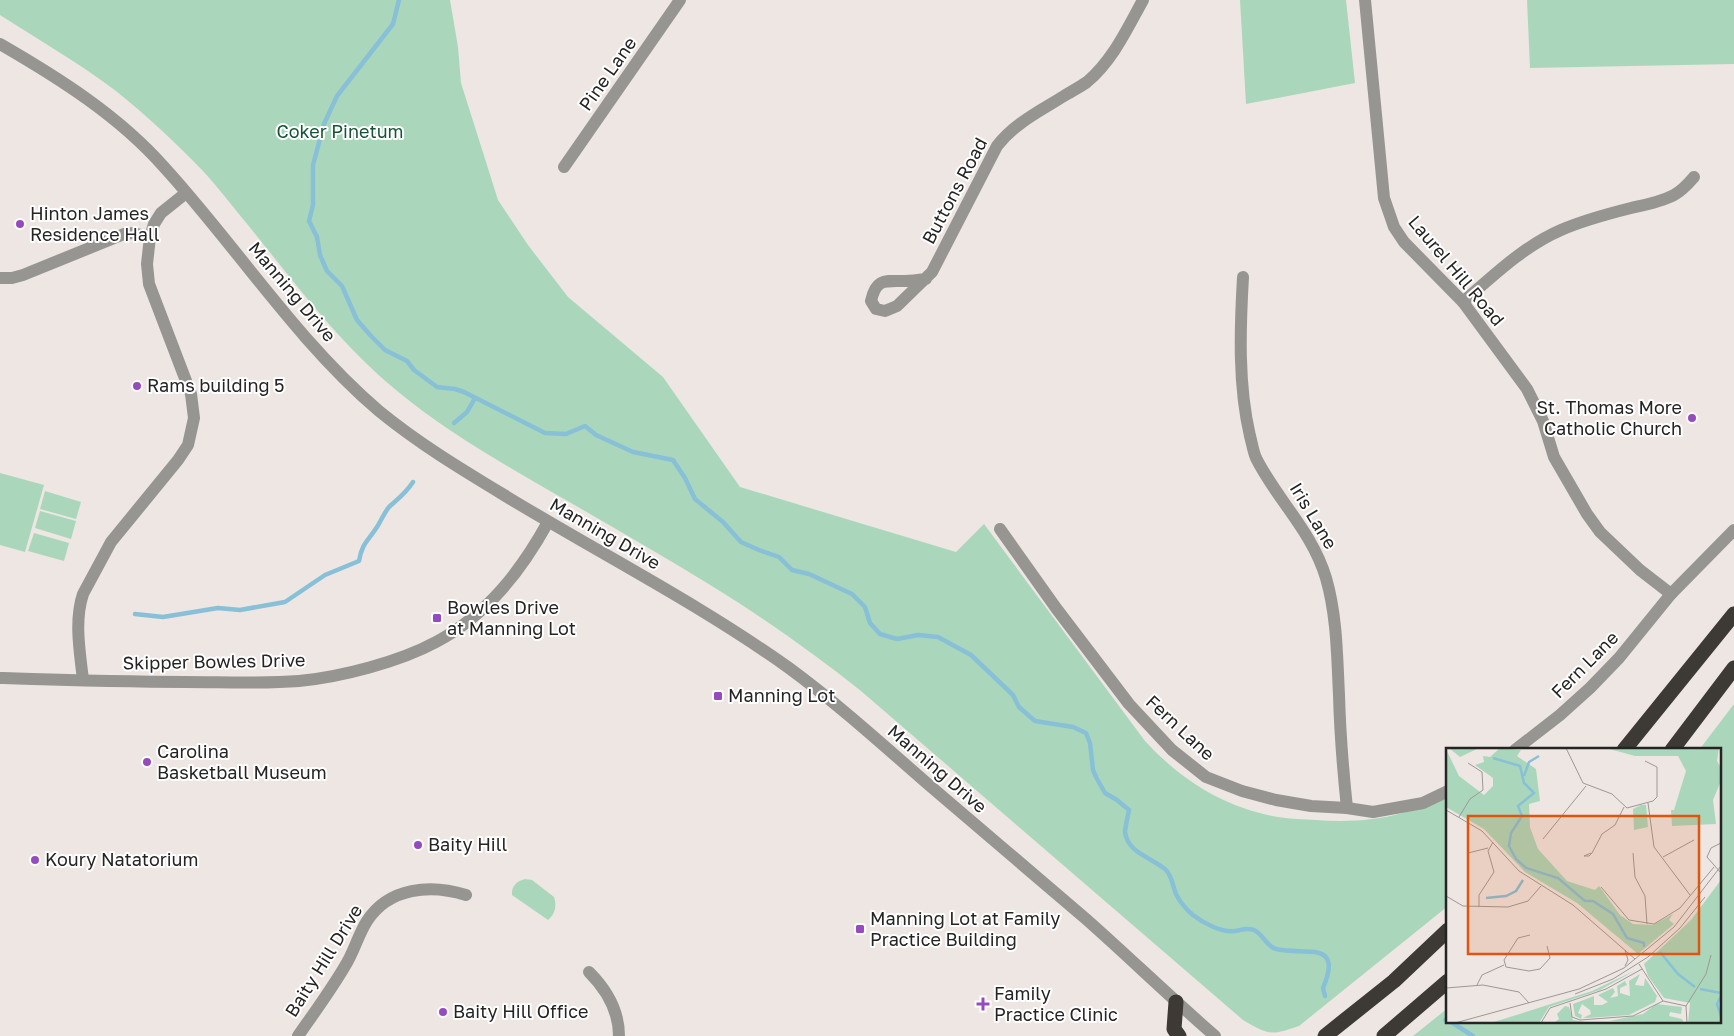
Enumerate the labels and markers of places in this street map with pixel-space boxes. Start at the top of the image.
place label: Hinton James Residence Hall [30,202,160,245]
marker: Hinton James Residence Hall [14,218,26,230]
place label: Rams building 5 [147,374,285,396]
marker: Rams building 5 [131,380,143,392]
place label: St. Thomas More Catholic Church [1536,396,1682,439]
marker: St. Thomas More Catholic Church [1686,412,1698,424]
place label: Bowles Drive at Manning Lot [447,596,576,639]
marker: Bowles Drive at Manning Lot [431,612,443,624]
place label: Manning Lot [728,684,835,706]
marker: Manning Lot [712,690,724,702]
place label: Carolina Basketball Museum [157,740,327,783]
marker: Carolina Basketball Museum [141,756,153,768]
place label: Baity Hill [428,833,507,855]
marker: Baity Hill [412,839,424,851]
place label: Koury Natatorium [45,848,198,870]
marker: Koury Natatorium [29,854,41,866]
place label: Manning Lot at Family Practice Building [870,907,1060,950]
marker: Manning Lot at Family Practice Building [854,923,866,935]
place label: Family Practice Clinic [994,982,1118,1025]
marker: Family Practice Clinic [976,997,990,1011]
place label: Baity Hill Office [453,1000,588,1022]
marker: Baity Hill Office [437,1006,449,1018]

